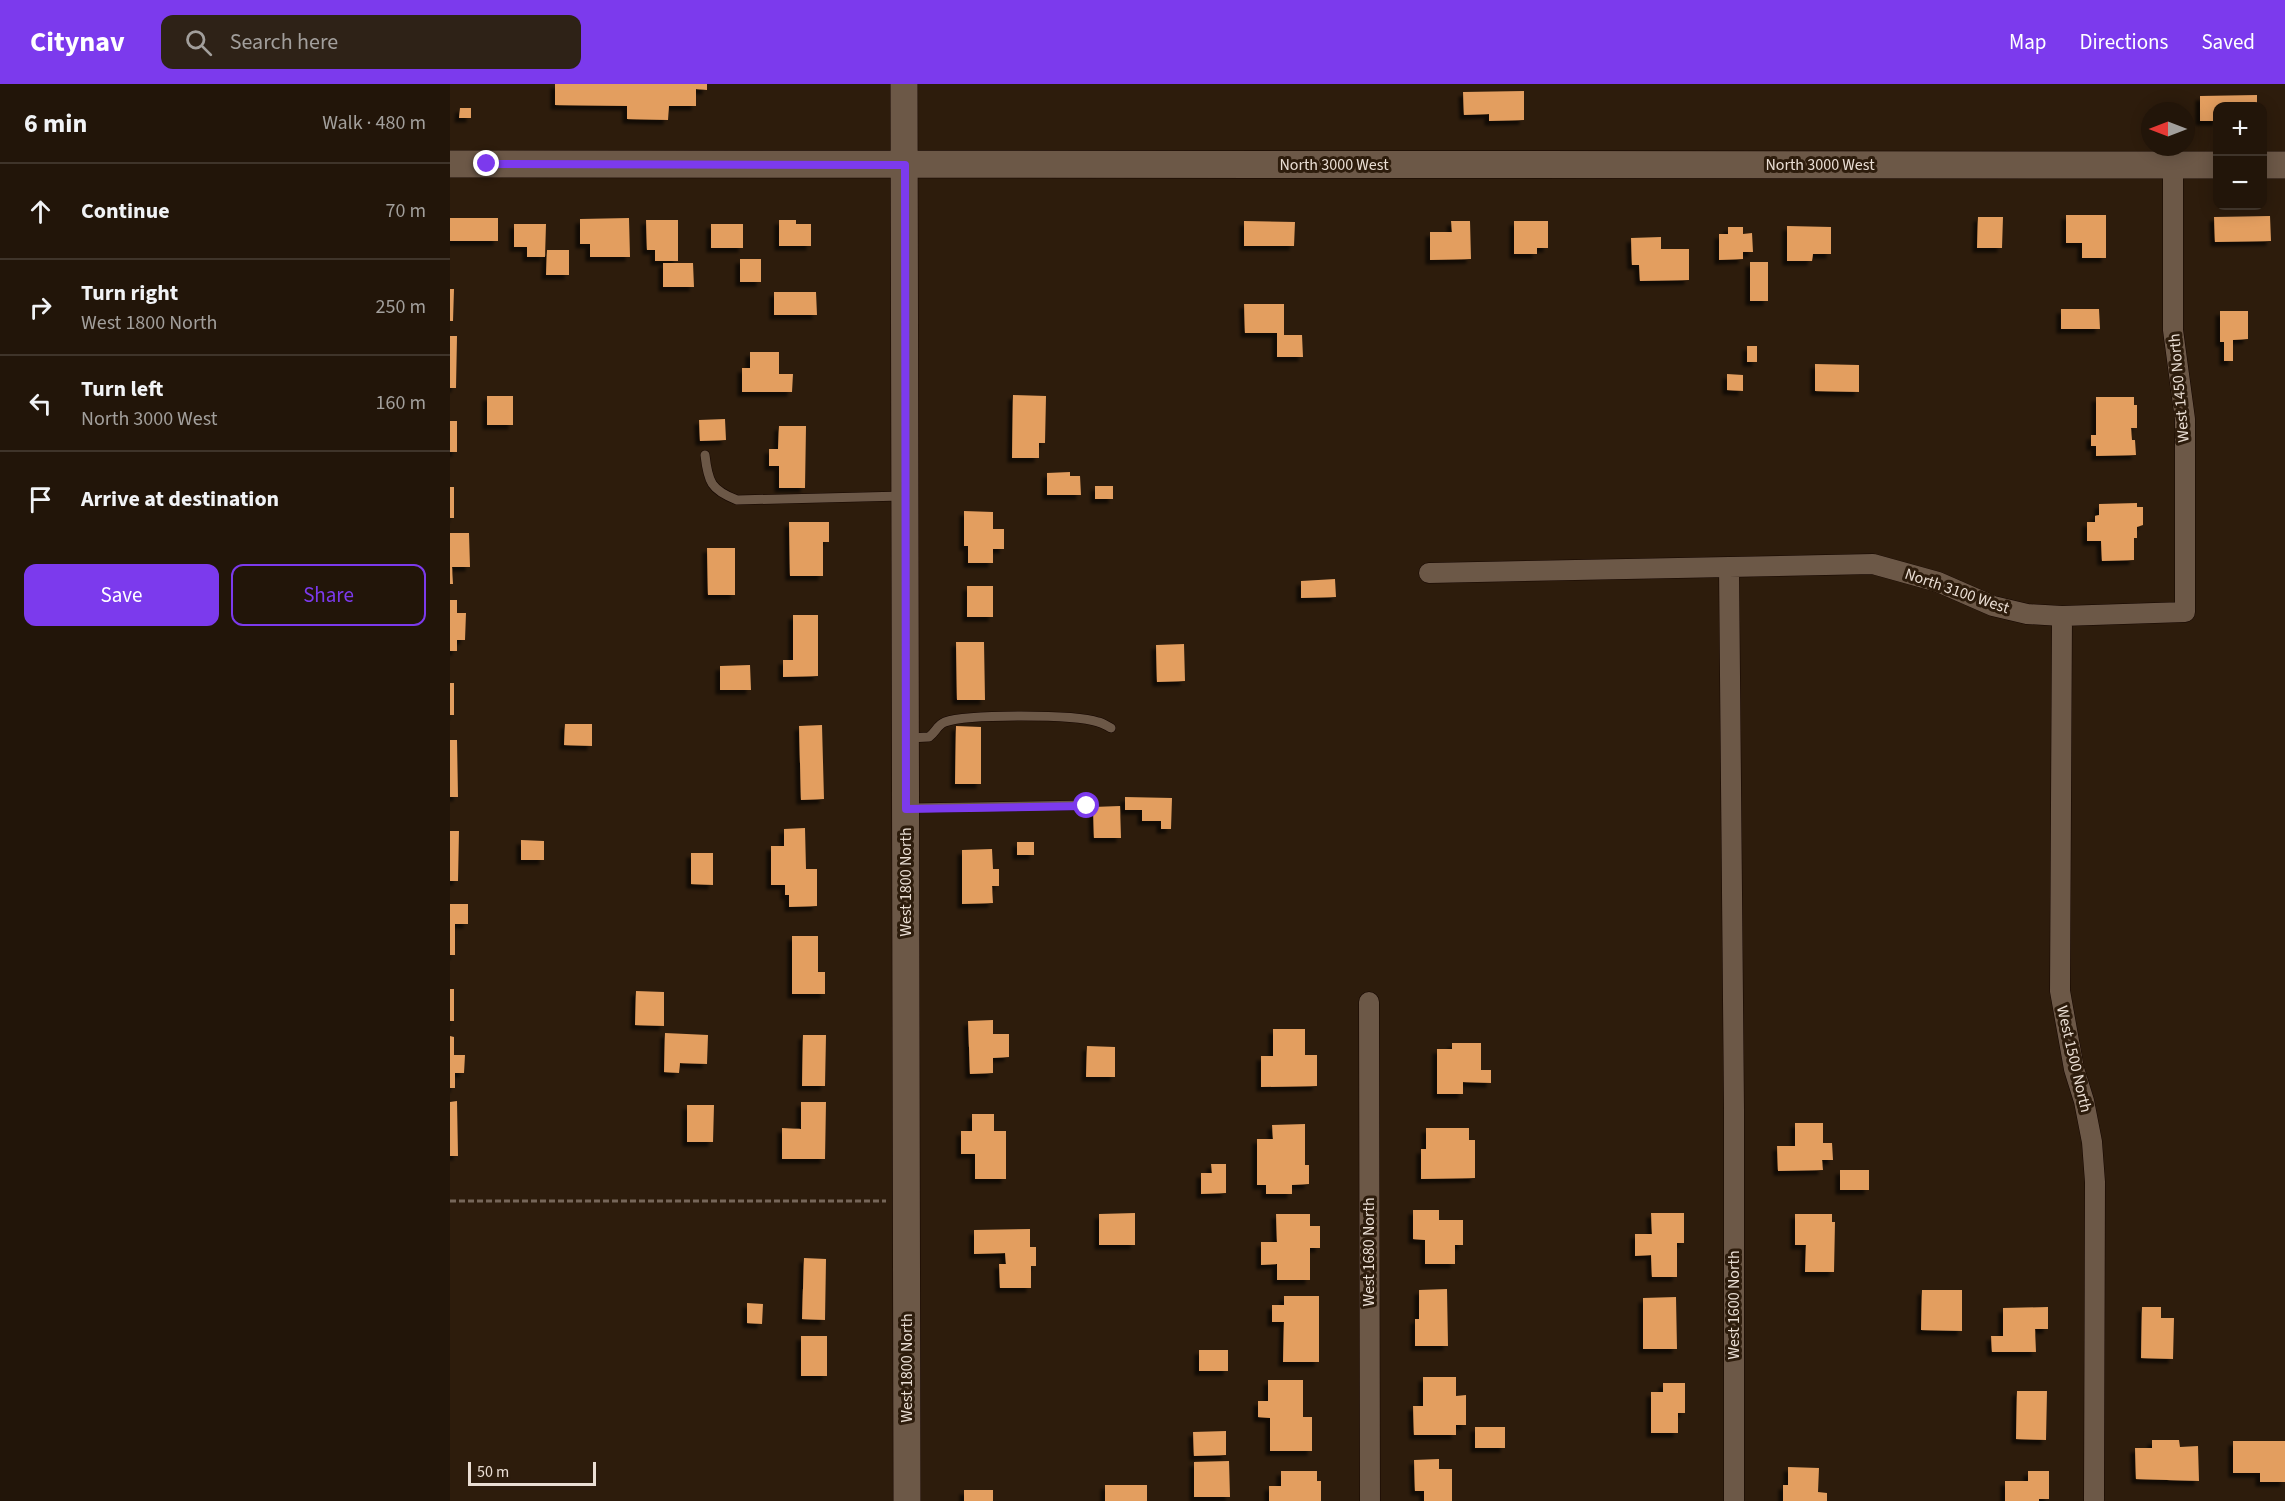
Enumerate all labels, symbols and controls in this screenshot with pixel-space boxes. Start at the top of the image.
search box [161,15,581,69]
text: Citynav [30,22,125,62]
icon: search [182,26,215,59]
text: Search here [230,26,338,58]
text: Map [2009,27,2047,57]
text: Directions [2080,27,2168,57]
text: Saved [2201,27,2255,57]
north arrow [2141,102,2195,156]
map controls [2213,102,2267,210]
button: + [2213,102,2267,156]
text: 6 min [24,105,87,142]
text: Walk · 480 m [322,109,426,137]
route end [473,150,499,176]
street label: North 3000 West [1279,154,1389,176]
street label: North 3000 West [1765,154,1875,176]
button: − [2213,156,2267,210]
icon: ahead [24,195,57,228]
text: Continue [81,195,170,227]
text: 70 m [386,197,426,225]
text: Turn right [81,277,178,309]
icon: right [24,291,57,324]
text: 250 m [376,293,426,321]
text: West 1800 North [81,309,218,337]
street label: West 1450 North [2163,333,2195,443]
text: Turn left [81,373,163,405]
icon: left [24,387,57,420]
text: 160 m [376,389,426,417]
text: North 3000 West [81,405,218,433]
icon: arrive [24,483,57,516]
text: Arrive at destination [81,483,279,515]
street label: North 3100 West [1902,563,2013,619]
button: Save [24,564,219,626]
button: Share [231,564,426,626]
route start [1073,792,1099,818]
street label: West 1800 North [895,827,917,937]
street label: West 1500 North [2051,1003,2097,1115]
street label: West 1680 North [1358,1197,1380,1307]
street label: West 1600 North [1723,1250,1745,1360]
street label: West 1800 North [896,1313,918,1423]
scale bar [468,1459,596,1486]
text: 50 m [477,1461,509,1483]

